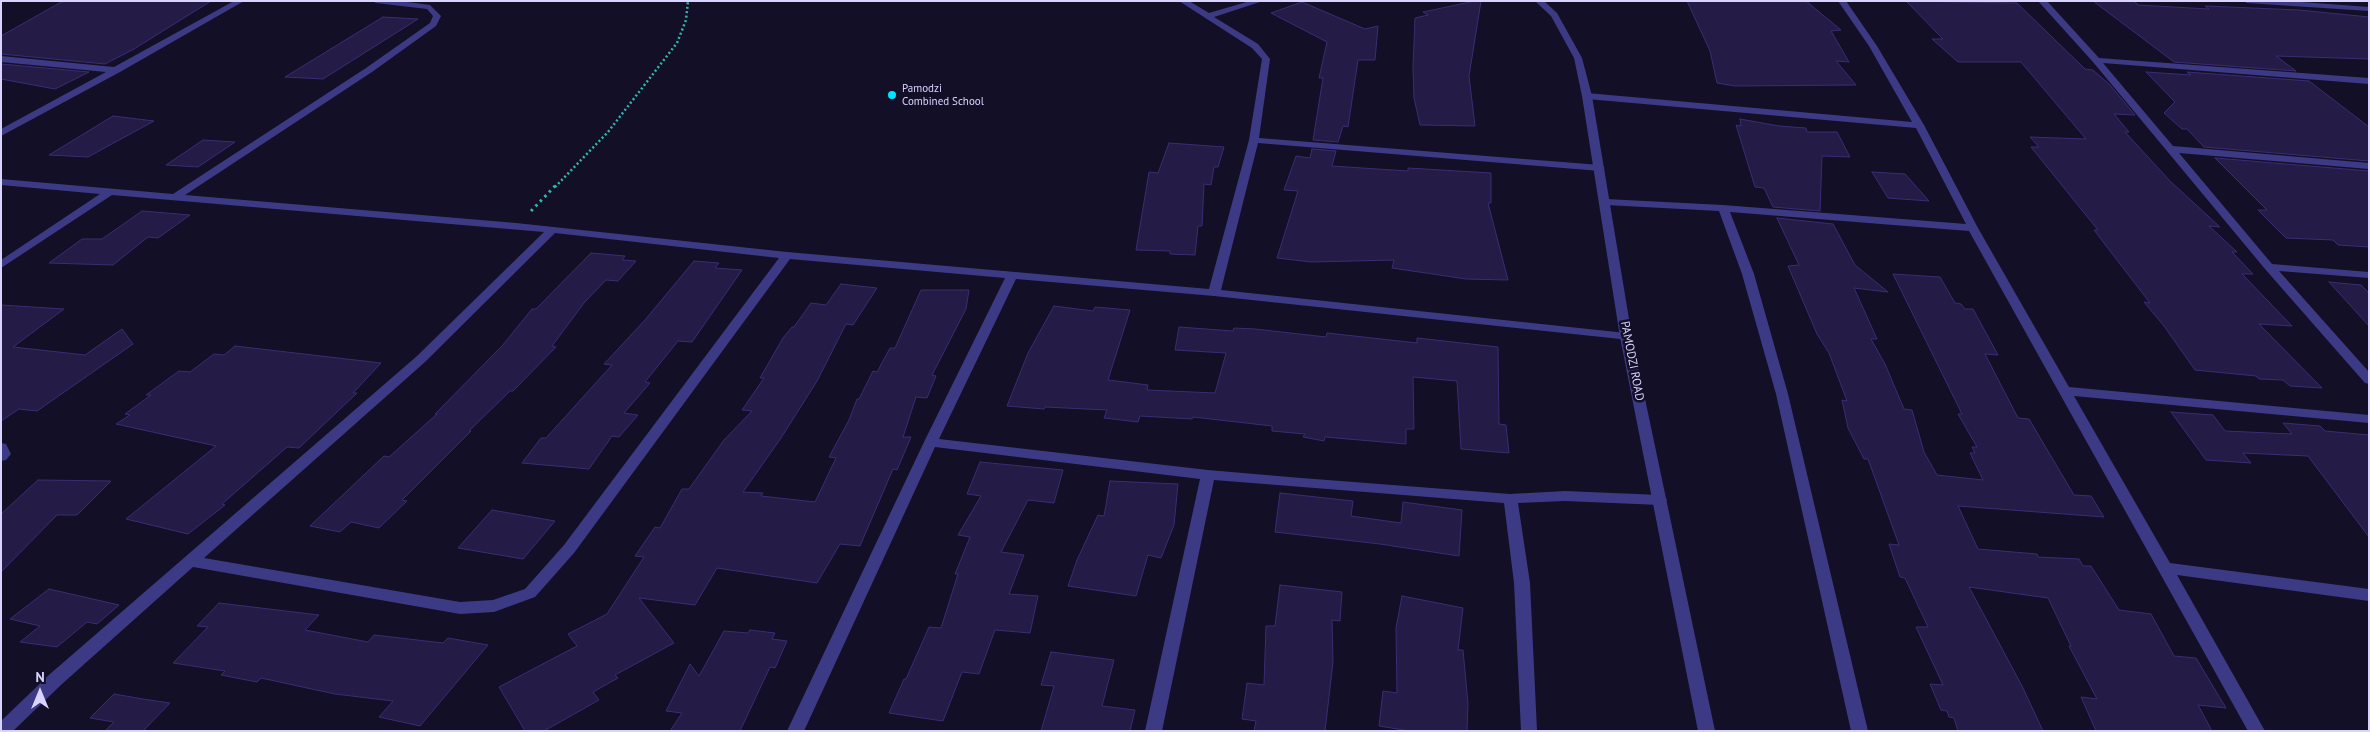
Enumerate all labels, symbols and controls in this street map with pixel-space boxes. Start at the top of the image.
place label: Pamodzi Combined School [902,82,984,108]
marker: Pamodzi Combined School [886,89,898,101]
street label: PAMODZI ROAD [1617,320,1647,402]
north arrow [15,667,65,717]
text: N [35,668,45,686]

